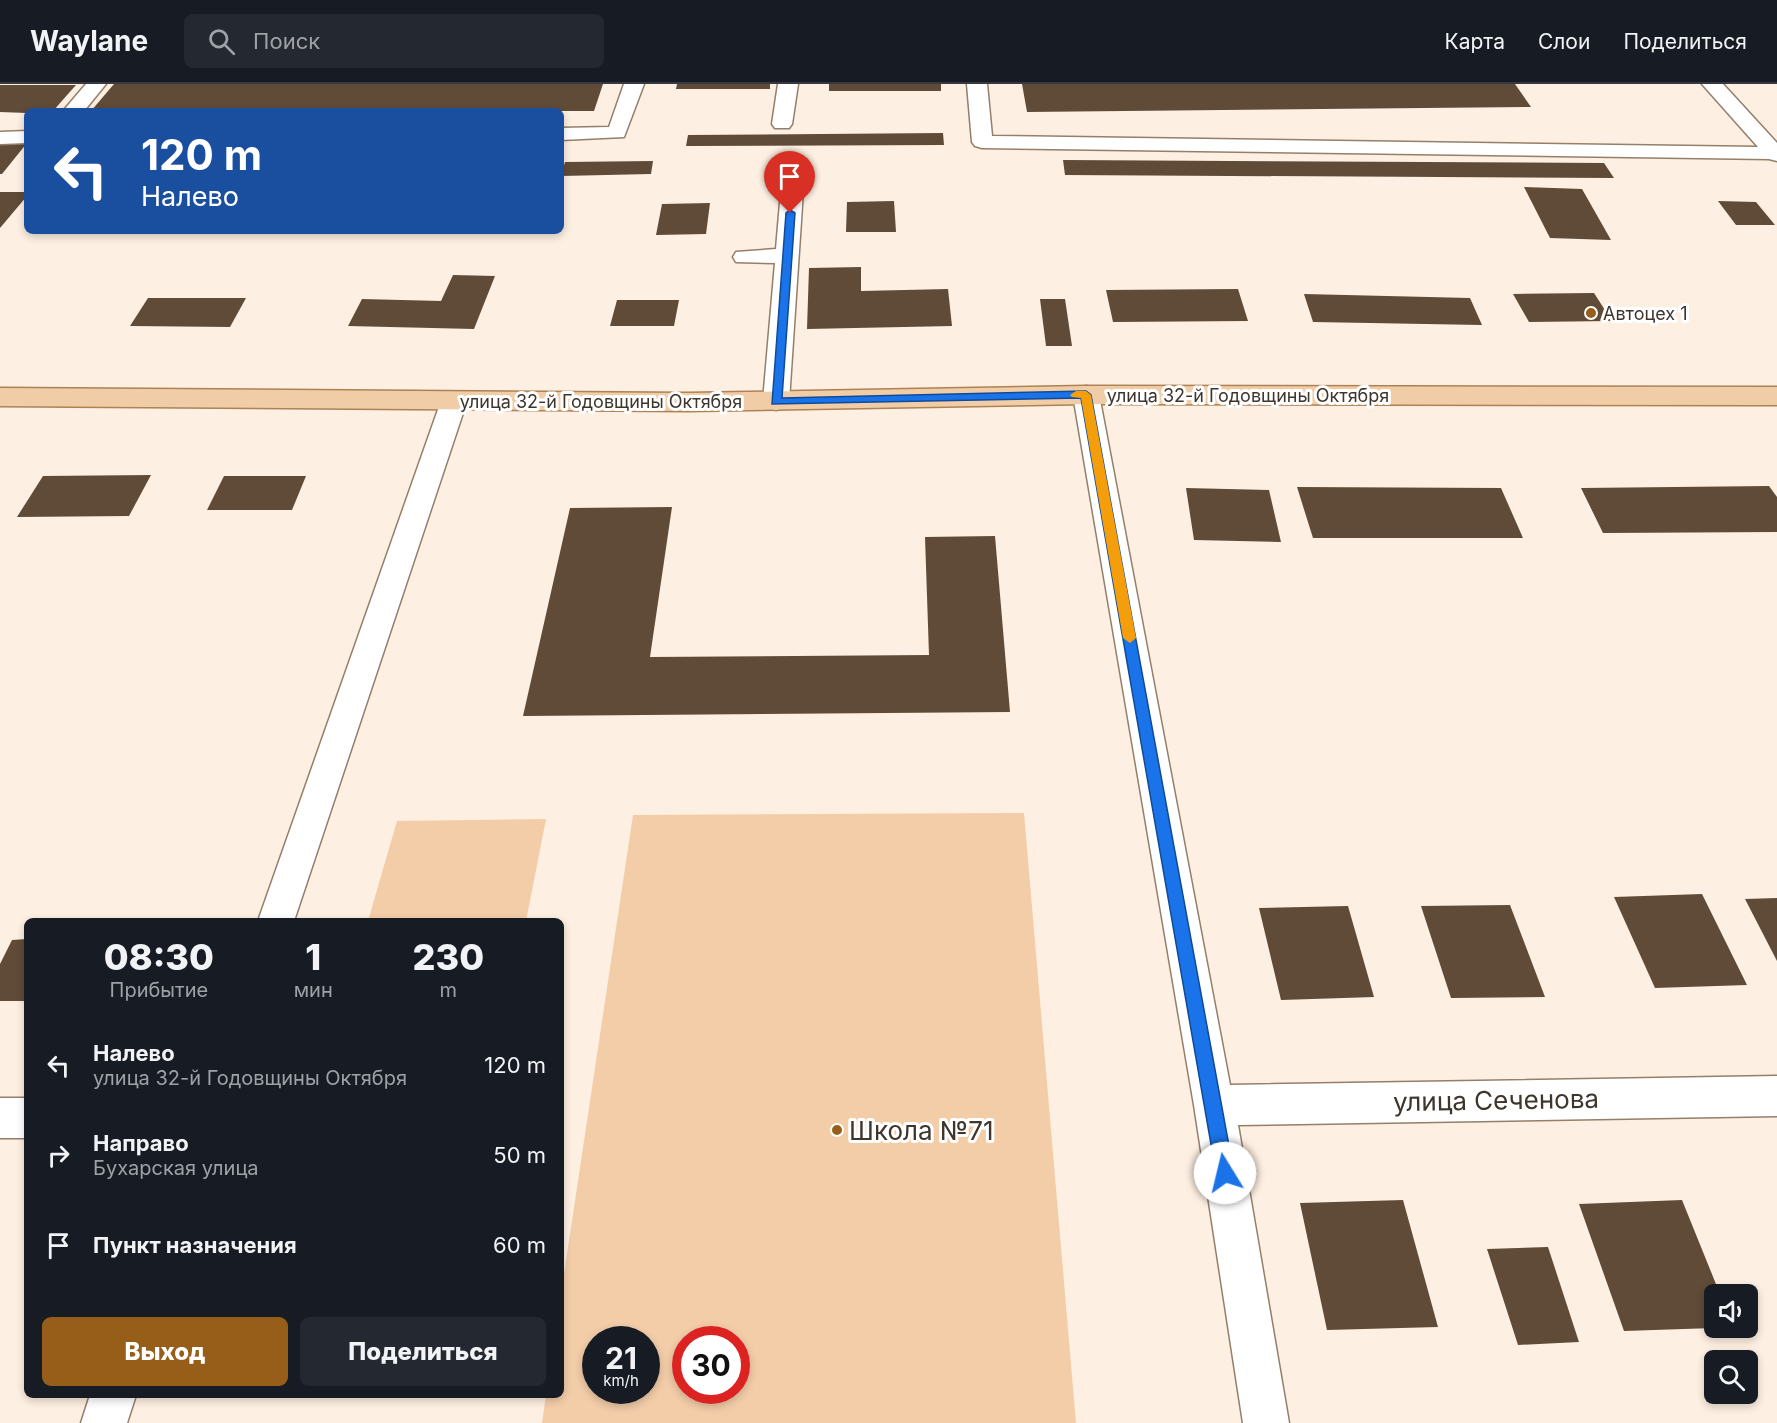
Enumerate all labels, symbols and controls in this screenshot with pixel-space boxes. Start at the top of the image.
search box [184,14,604,68]
text: Waylane [30,24,148,58]
icon: search [205,25,238,58]
text: Поиск [253,28,320,54]
text: Карта [1445,29,1505,54]
text: Слои [1538,29,1590,54]
text: Поделиться [1623,29,1747,54]
text: 120 m [141,129,262,180]
icon: left [42,132,120,210]
pin [764,151,815,213]
icon: arrive [773,160,806,193]
text: Налево [141,180,239,213]
place label: Автоцех 1 [1603,303,1688,324]
marker: Автоцех 1 [1584,306,1598,320]
street label: улица 32-й Годовщины Октября [1107,385,1389,406]
street label: улица 32-й Годовщины Октября [460,391,742,412]
text: 08:30 [104,935,214,979]
text: 1 [305,935,321,979]
text: 230 [413,935,484,979]
text: Прибытие [110,978,208,1002]
text: мин [294,978,333,1002]
text: m [440,978,457,1002]
text: Налево [93,1040,175,1066]
icon: left [42,1049,75,1082]
text: 120 m [484,1052,546,1078]
text: улица 32-й Годовщины Октября [93,1066,407,1090]
street label: улица Сеченова [1393,1083,1599,1117]
place label: Школа №71 [849,1115,994,1146]
marker: Школа №71 [830,1123,844,1137]
text: Направо [93,1130,189,1156]
icon: right [42,1139,75,1172]
position arrow [1193,1141,1257,1205]
text: 50 m [493,1142,546,1168]
text: Бухарская улица [93,1156,259,1180]
icon: arrive [42,1229,75,1262]
text: Пункт назначения [93,1232,297,1258]
text: 60 m [493,1232,546,1258]
map controls [1704,1284,1758,1404]
button: sound [1704,1284,1758,1338]
button: Выход [42,1317,288,1386]
button: Поделиться [300,1317,546,1386]
speed limit sign: 30 [672,1326,750,1404]
text: 21 [605,1340,637,1376]
button: search [1704,1350,1758,1404]
text: km/h [603,1371,639,1390]

